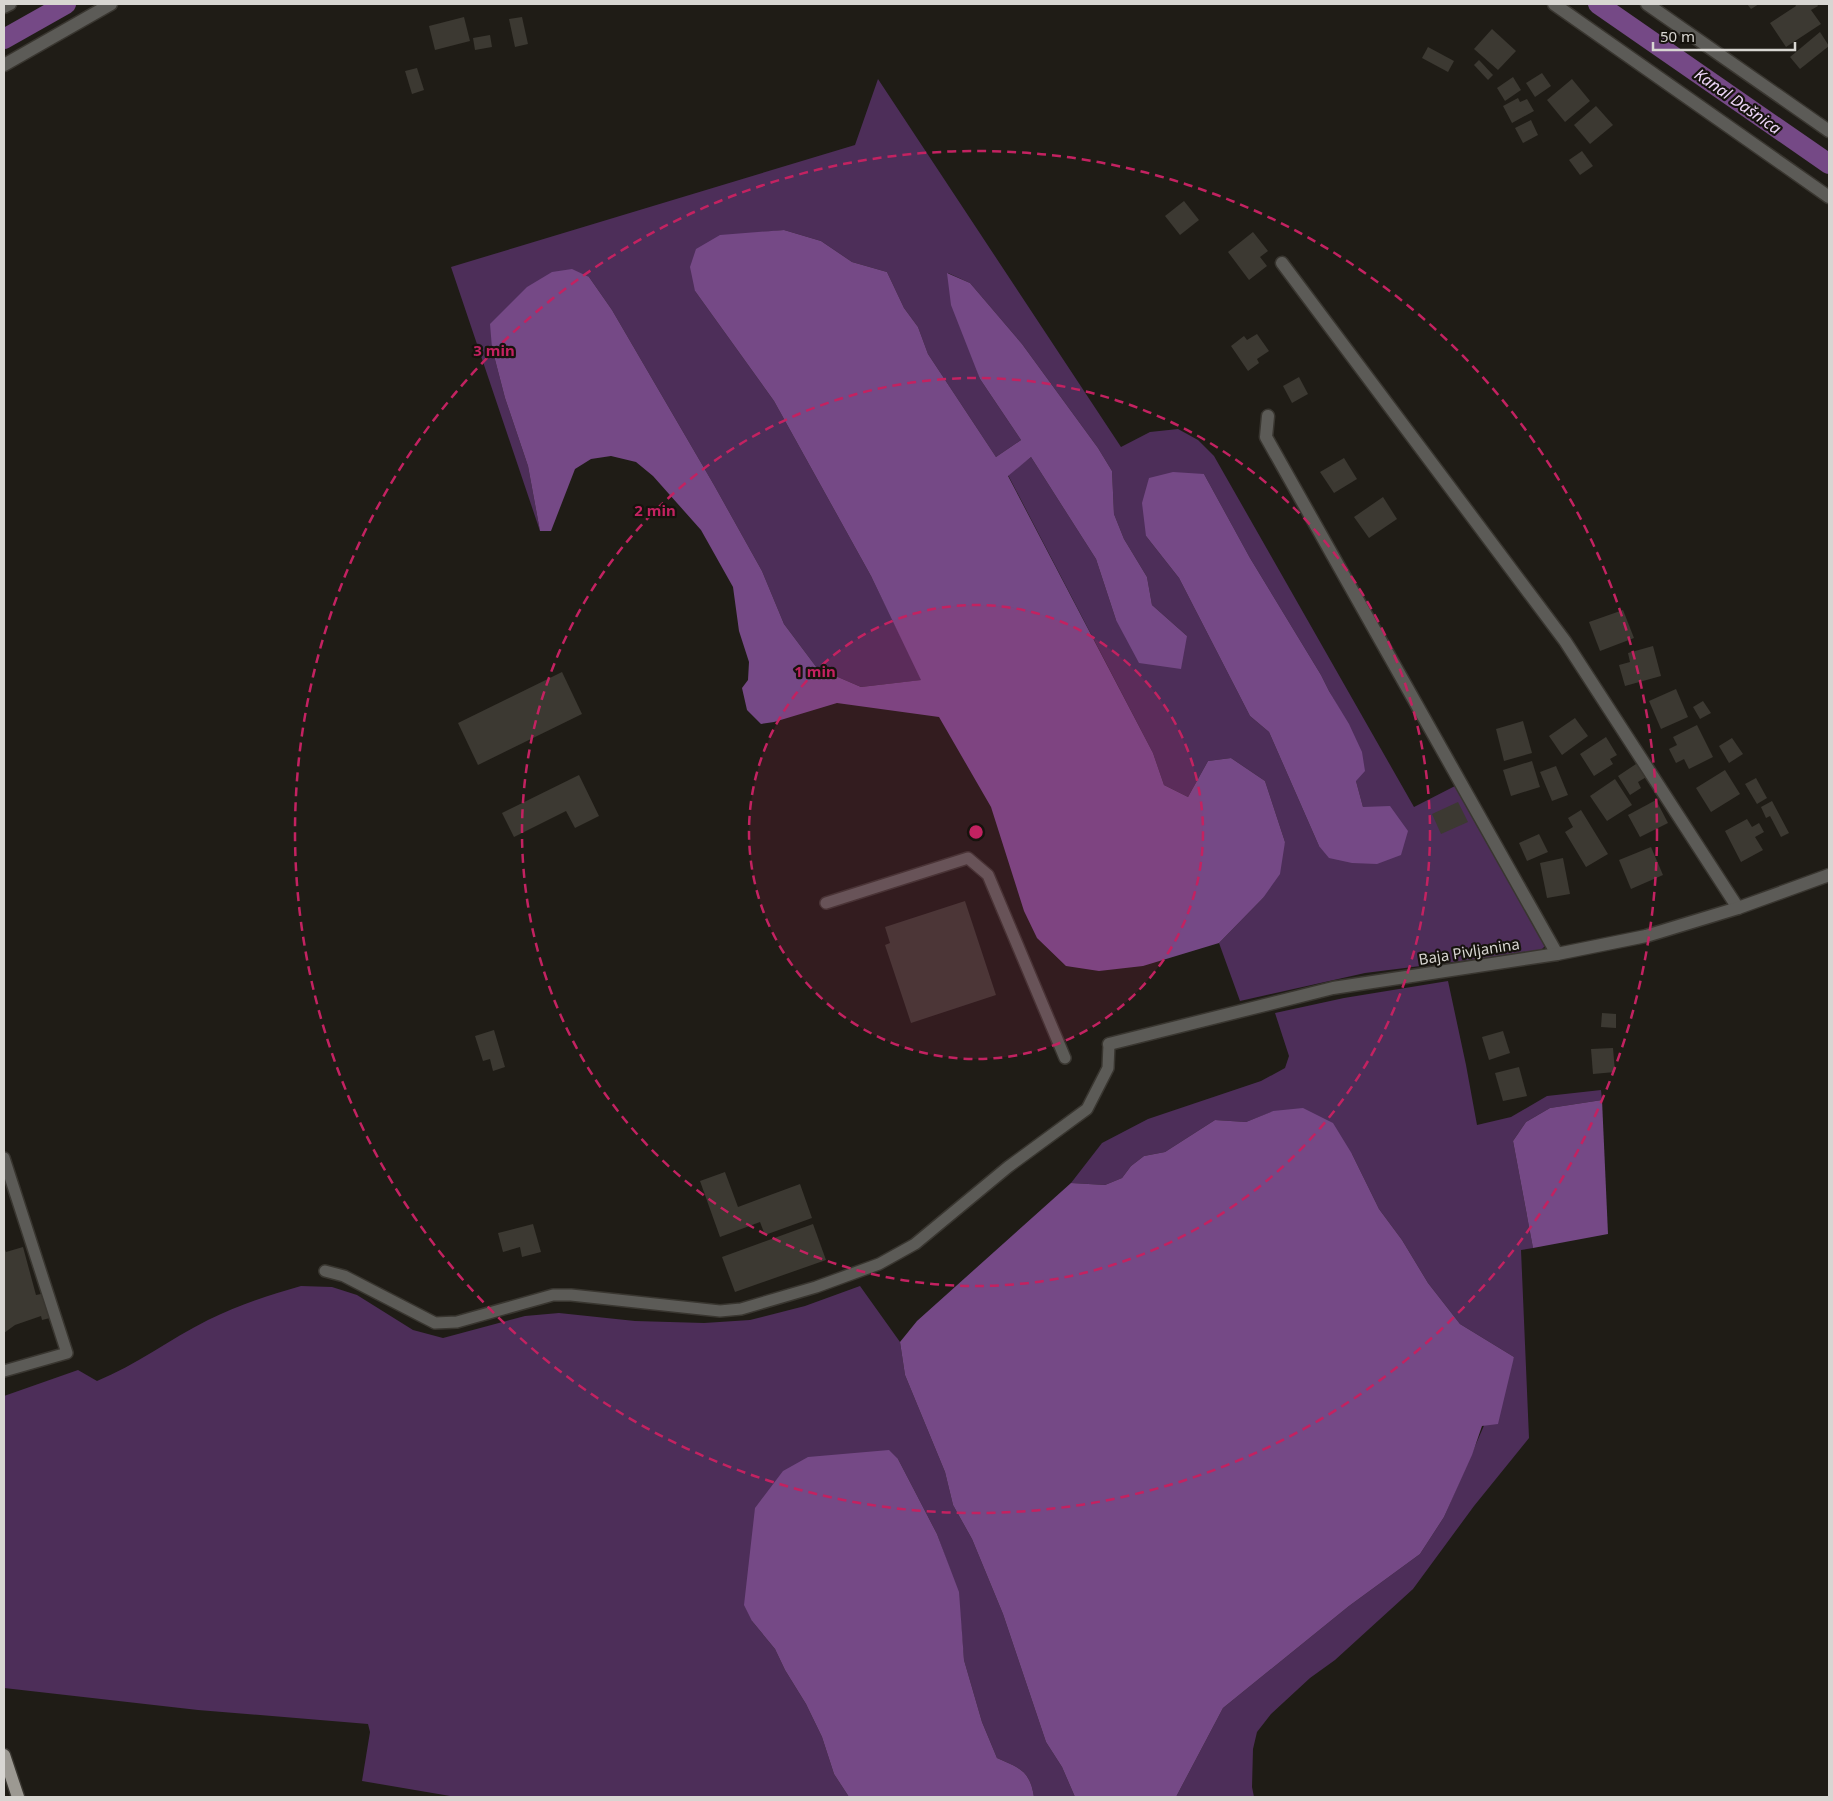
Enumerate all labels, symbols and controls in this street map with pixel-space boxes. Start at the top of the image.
scale bar [1653,20,1796,52]
text: 50 m [1660,26,1695,46]
water label: Kanal Dašnica [1690,63,1786,139]
text: 3 min [473,340,515,360]
text: 2 min [634,500,676,520]
text: 1 min [794,661,836,681]
centre of rings [967,823,985,841]
street label: Baja Pivljanina [1417,933,1521,969]

